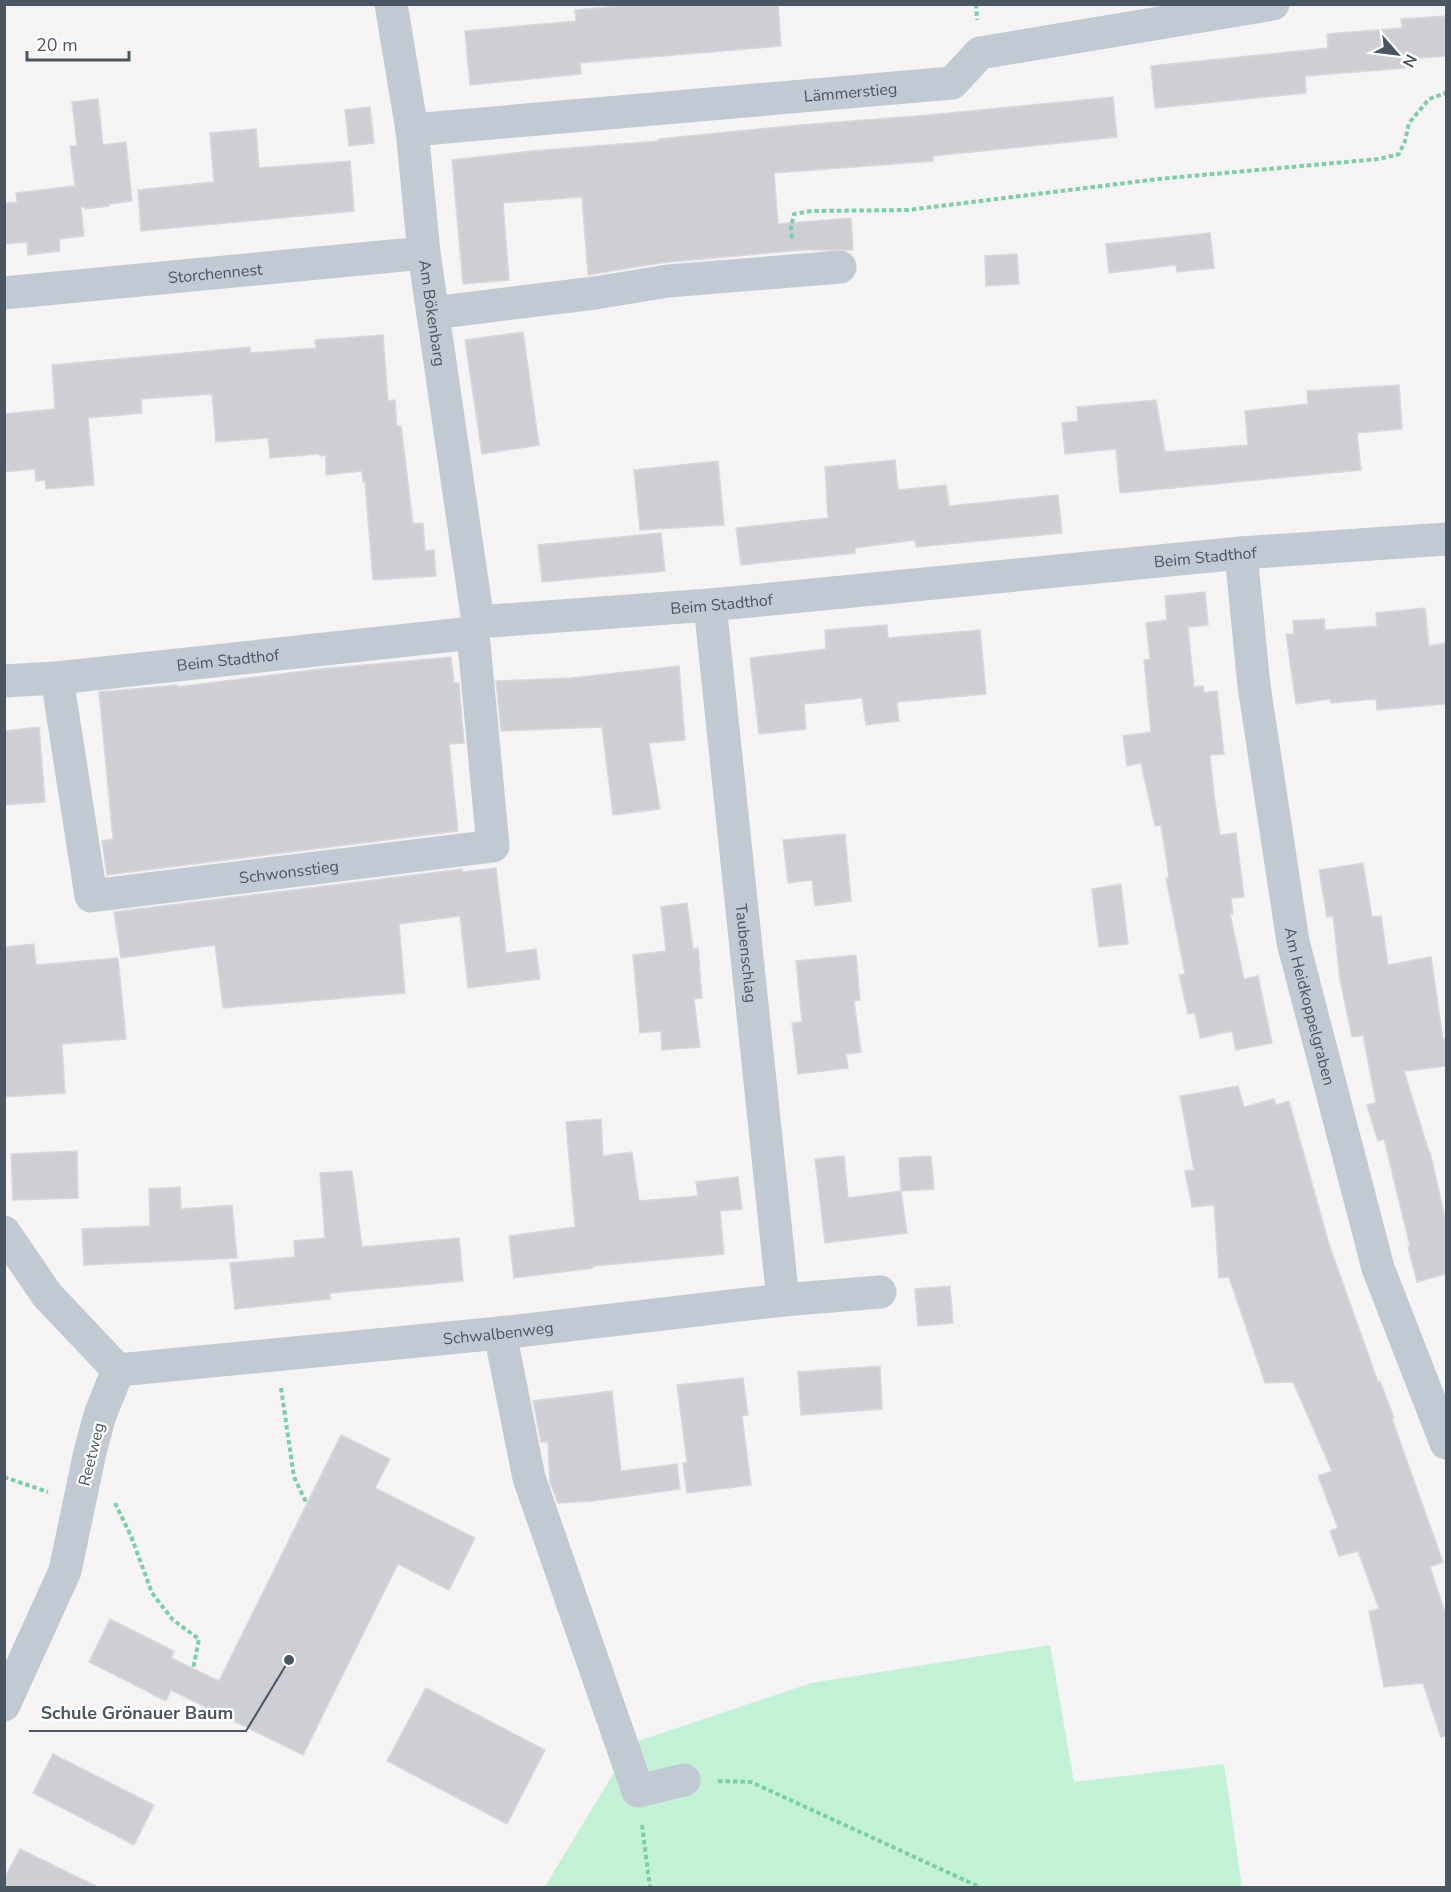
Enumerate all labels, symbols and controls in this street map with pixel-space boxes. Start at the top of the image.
scale bar [27,24,129,62]
north arrow [1367,24,1427,84]
text: 20 m [36,33,78,57]
text: N [1397,50,1422,71]
street label: Lämmerstieg [803,78,898,108]
street label: Storchennest [167,258,264,289]
street label: Am Bökenbarg [413,258,450,368]
street label: Beim Stadthof [1153,542,1258,573]
street label: Beim Stadthof [670,589,775,620]
street label: Beim Stadthof [176,644,281,677]
street label: Schwonsstieg [238,855,340,889]
street label: Taubenschlag [729,902,762,1004]
street label: Am Heidkoppelgraben [1279,926,1340,1088]
street label: Schwalbenweg [442,1317,555,1350]
street label: Reetweg [73,1420,110,1488]
callout: Schule Grönauer Baum [29,1695,246,1731]
text: Schule Grönauer Baum [41,1701,233,1725]

